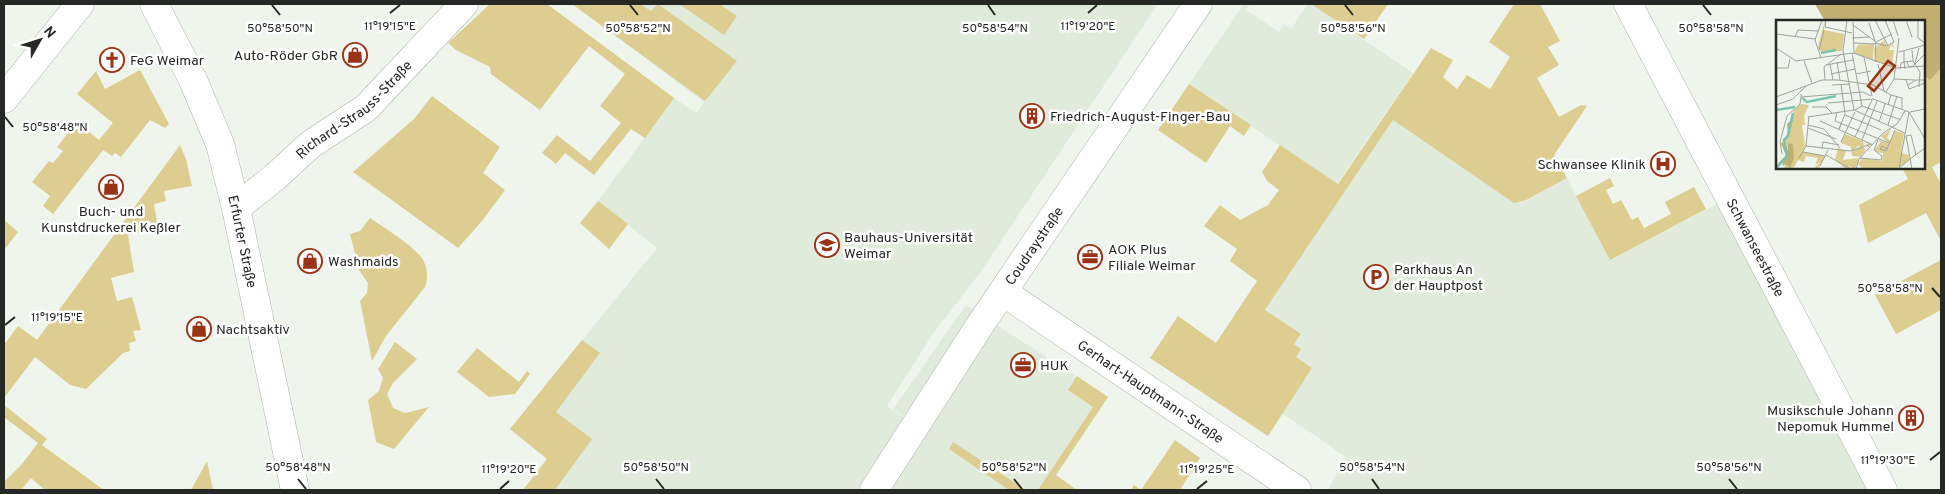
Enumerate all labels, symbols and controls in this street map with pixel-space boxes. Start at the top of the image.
north arrow [15,15,65,65]
text: 11°19'15"E [364,19,416,35]
text: 11°19'20"E [1060,19,1116,35]
inset map [1776,20,1925,169]
text: 50°58'50"N [247,21,313,37]
text: 50°58'52"N [605,21,671,37]
text: 50°58'54"N [962,21,1028,37]
text: 50°58'56"N [1320,21,1386,37]
text: 50°58'58"N [1678,21,1744,37]
text: N [39,24,59,42]
shop icon: Auto-Röder GbR [342,42,368,68]
church icon: FeG Weimar [99,47,125,73]
place label: Auto-Röder GbR [234,48,338,65]
place label: FeG Weimar [130,53,205,70]
street label: Richard-Strauss-Straße [293,57,416,163]
building icon: Friedrich-August-Finger-Bau [1019,103,1045,129]
place label: Friedrich-August-Finger-Bau [1050,109,1230,126]
text: 50°58'48"N [22,120,88,136]
hospital icon: Schwansee Klinik [1650,151,1676,177]
place label: Schwansee Klinik [1537,157,1646,174]
shop icon: Buch- und Kunstdruckerei Keßler [98,174,124,200]
street label: Erfurter Straße [223,194,259,290]
street label: Schwanseestraße [1722,196,1787,300]
place label: Buch- und Kunstdruckerei Keßler [41,204,181,237]
street label: Coudraystraße [1002,204,1068,289]
place label: Bauhaus-Universität Weimar [844,230,973,263]
school or university icon: Bauhaus-Universität Weimar [814,232,840,258]
place label: AOK Plus Filiale Weimar [1108,242,1196,275]
office icon: AOK Plus Filiale Weimar [1077,244,1103,270]
shop icon: Washmaids [297,248,323,274]
place label: Washmaids [328,254,399,271]
place label: Parkhaus An der Hauptpost [1394,262,1483,295]
parking icon: Parkhaus An der Hauptpost [1363,264,1389,290]
text: 50°58'58"N [1857,281,1923,297]
text: 11°19'15"E [31,310,83,326]
shop icon: Nachtsaktiv [186,316,212,342]
place label: Nachtsaktiv [216,322,290,339]
street label: Gerhart-Hauptmann-Straße [1073,337,1226,448]
office icon: HUK [1010,352,1036,378]
place label: HUK [1040,358,1069,375]
place label: Musikschule Johann Nepomuk Hummel [1767,403,1894,436]
building icon: Musikschule Johann Nepomuk Hummel [1898,405,1924,431]
text: 11°19'30"E [1861,453,1915,469]
text: 50°58'48"N [265,460,331,476]
text: 50°58'50"N [623,460,689,476]
text: 50°58'52"N [981,460,1047,476]
text: 50°58'54"N [1339,460,1405,476]
text: 50°58'56"N [1696,460,1762,476]
text: 11°19'20"E [481,462,537,478]
text: 11°19'25"E [1180,462,1234,478]

